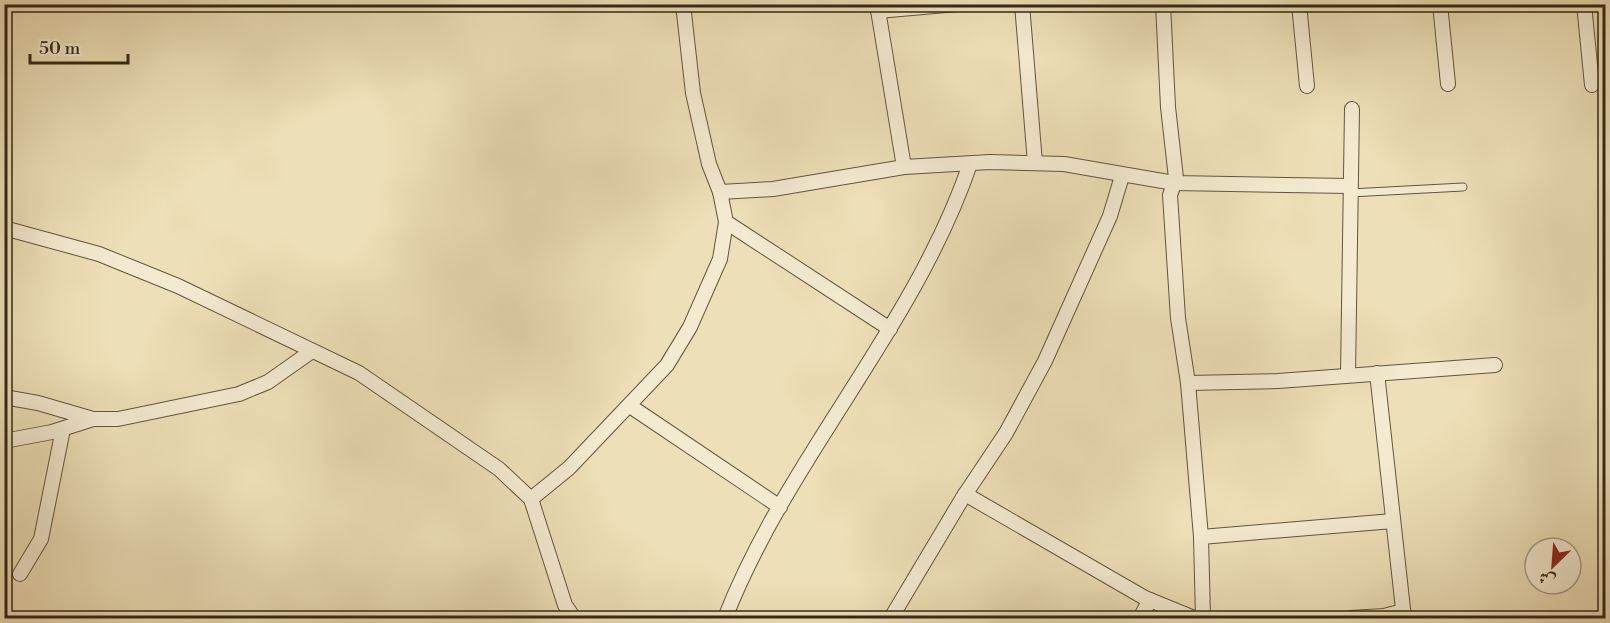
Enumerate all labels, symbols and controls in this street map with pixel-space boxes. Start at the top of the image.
scale bar [30,27,128,65]
text: 50 m [39,37,81,60]
north arrow [1523,536,1583,596]
text: ش [1536,566,1559,591]

